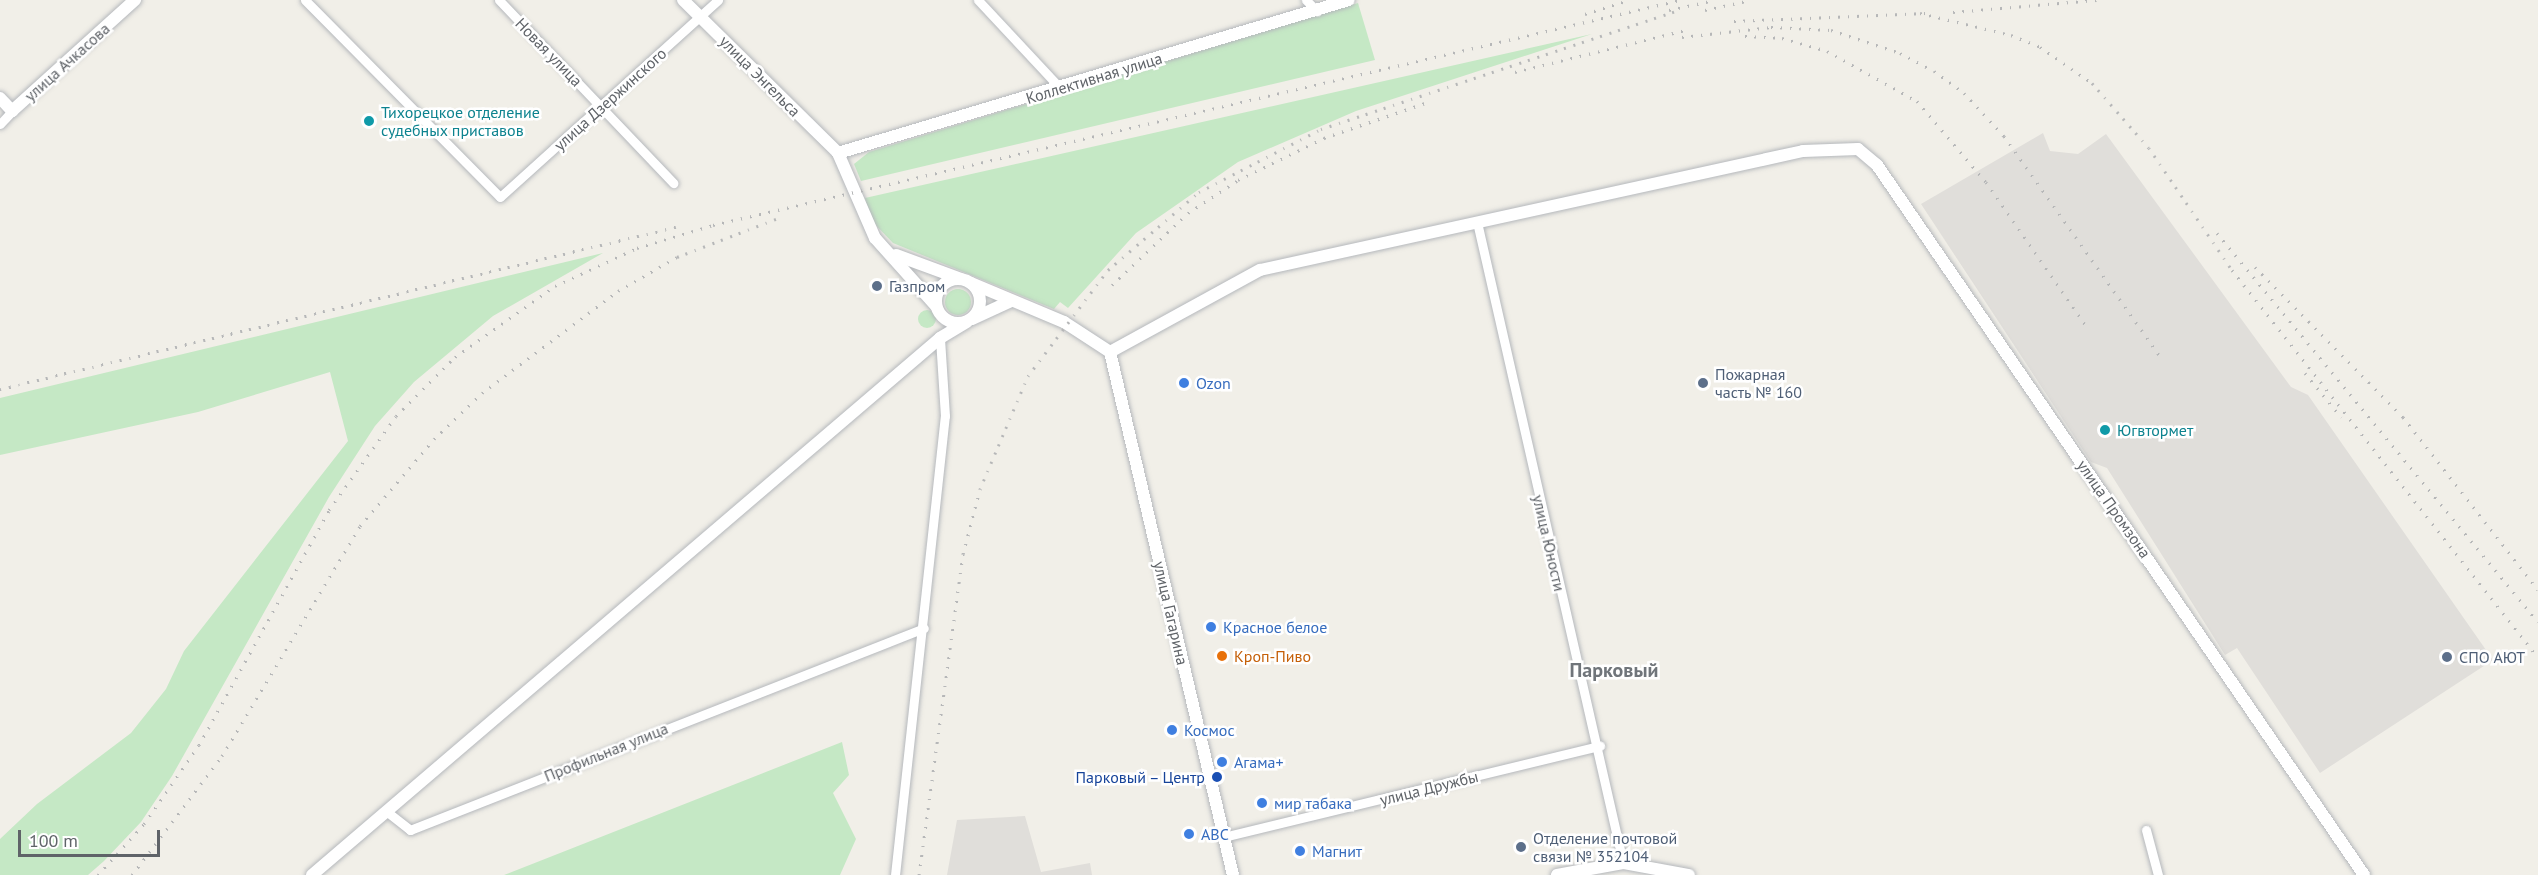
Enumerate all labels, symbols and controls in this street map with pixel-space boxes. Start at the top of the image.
street label: Новая улица [512,14,586,90]
street label: улица Ачкасова [20,19,114,105]
street label: улица Энгельса [715,31,805,121]
street label: улица Дзержинского [550,43,670,155]
street label: Коллективная улица [1024,48,1164,108]
place label: Тихорецкое отделение судебных приставов [381,102,540,140]
marker: Тихорецкое отделение судебных приставов [362,114,376,128]
place label: Газпром [889,276,945,296]
marker: Газпром [870,279,884,293]
place label: Пожарная часть № 160 [1715,364,1803,402]
place label: Ozon [1196,373,1231,393]
marker: Ozon [1177,376,1191,390]
marker: Пожарная часть № 160 [1696,376,1710,390]
place label: Югвтормет [2117,420,2193,440]
marker: Югвтормет [2098,423,2112,437]
street label: улица Промзона [2073,456,2155,562]
street label: улица Юности [1529,493,1569,593]
street label: улица Гагарина [1150,559,1192,667]
place label: Красное белое [1223,617,1327,637]
marker: Красное белое [1204,620,1218,634]
place label: Кроп-Пиво [1234,646,1311,666]
place label: СПО АЮТ [2459,647,2526,667]
marker: Кроп-Пиво [1215,649,1229,663]
marker: СПО АЮТ [2440,650,2454,664]
district label: Парковый [1570,658,1658,682]
street label: Профильная улица [541,718,671,786]
place label: Космос [1184,720,1235,740]
marker: Космос [1165,723,1179,737]
place label: Агама+ [1234,752,1284,772]
marker: Агама+ [1215,755,1229,769]
street label: улица Дружбы [1378,766,1480,810]
place label: Парковый – Центр [1073,767,1205,787]
marker: Парковый – Центр [1210,770,1224,784]
place label: мир табака [1274,793,1352,813]
marker: мир табака [1255,796,1269,810]
scale bar [21,818,164,856]
place label: ABC [1201,824,1229,844]
marker: ABC [1182,827,1196,841]
place label: Отделение почтовой связи № 352104 [1533,828,1677,866]
text: 100 m [29,829,78,852]
marker: Отделение почтовой связи № 352104 [1514,840,1528,854]
place label: Магнит [1312,841,1362,861]
marker: Магнит [1293,844,1307,858]

